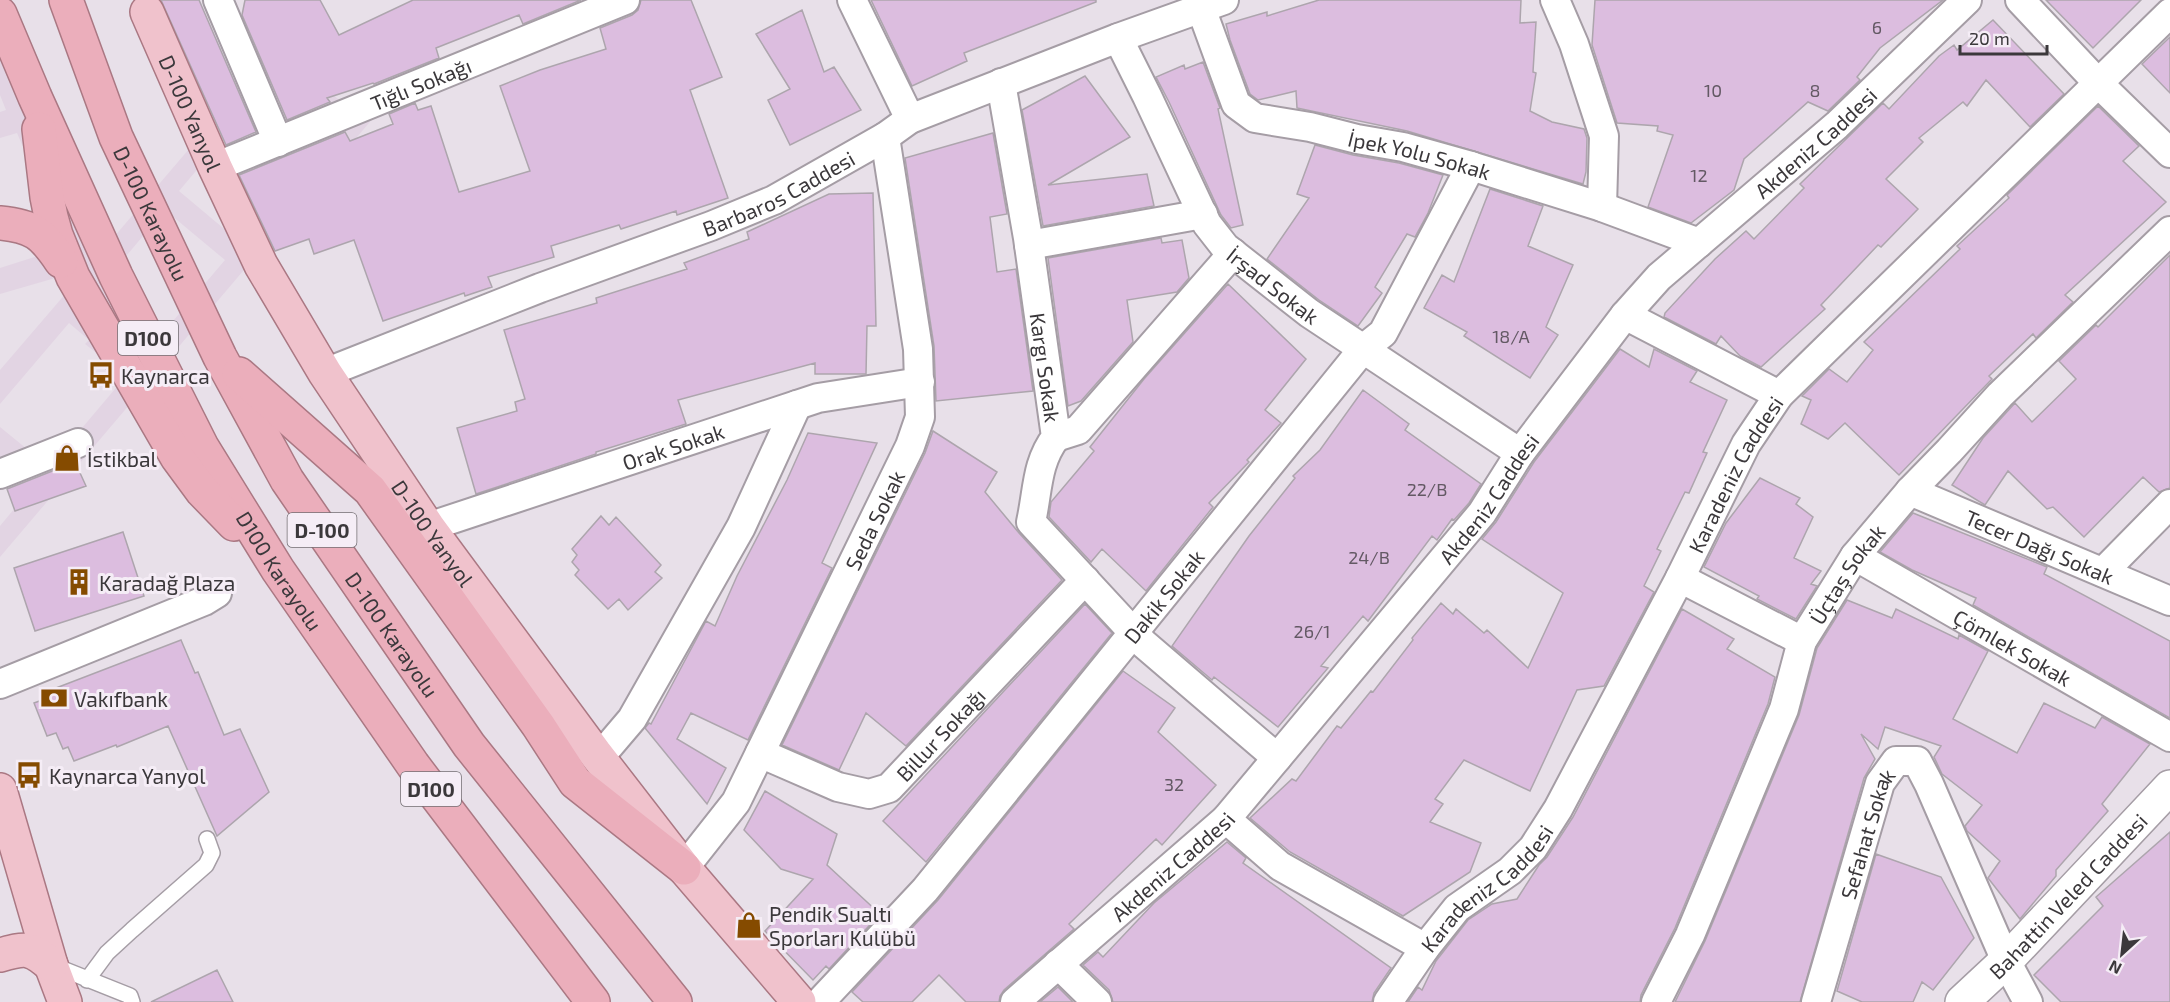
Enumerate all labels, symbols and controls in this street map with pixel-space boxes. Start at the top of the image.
house number: 6 [1872,16,1882,38]
scale bar [1960,18,2047,56]
text: 20 m [1969,27,2010,49]
street label: D-100 Yanyol [155,51,228,175]
street label: Tığlı Sokağı [367,52,475,115]
house number: 10 [1704,79,1722,101]
house number: 8 [1810,79,1820,101]
street label: Akdeniz Caddesi [1749,82,1881,203]
street label: İpek Yolu Sokak [1346,125,1494,184]
street label: D-100 Karayolu [109,142,195,285]
street label: Barbaros Caddesi [699,145,859,241]
house number: 12 [1690,164,1708,186]
street label: İrşad Sokak [1223,241,1324,329]
street label: Kargı Sokak [1026,311,1066,424]
road number: D100 [118,321,178,355]
house number: 18/A [1492,325,1531,347]
bus stop icon: Kaynarca [86,360,116,390]
place label: Kaynarca [121,363,210,388]
street label: Karadeniz Caddesi [1682,391,1787,556]
street label: Orak Sokak [619,417,727,474]
street label: Akdeniz Caddesi [1433,428,1543,568]
shop icon: İstikbal [52,443,82,473]
place label: İstikbal [87,446,158,471]
street label: Seda Sokak [839,466,909,574]
street label: D-100 Yanyol [387,475,480,591]
house number: 22/B [1407,478,1447,500]
street label: Tecer Dağı Sokak [1962,503,2118,589]
street label: D100 Karayolu [232,506,328,635]
road number: D-100 [288,513,356,547]
street label: Üçtaş Sokak [1803,518,1890,628]
street label: Dakik Sokak [1118,544,1209,648]
house number: 24/B [1348,546,1390,568]
building icon: Karadağ Plaza [64,567,94,597]
street label: D-100 Karayolu [341,567,444,701]
place label: Karadağ Plaza [99,570,235,595]
street label: Çömlek Sokak [1948,603,2076,690]
house number: 26/1 [1294,620,1330,642]
street label: Billur Sokağı [890,682,990,786]
bank icon: Vakıfbank [39,683,69,713]
place label: Vakıfbank [74,686,168,711]
bus stop icon: Kaynarca Yanyol [14,760,44,790]
place label: Kaynarca Yanyol [49,763,206,788]
street label: Sefahat Sokak [1834,763,1900,902]
road number: D100 [401,772,461,806]
house number: 32 [1164,773,1184,795]
street label: Akdeniz Caddesi [1106,806,1239,926]
street label: Bahattin Veled Caddesi [1983,808,2152,983]
street label: Karadeniz Caddesi [1415,820,1557,956]
place label: Pendik Sualtı Sporları Kulübü [769,901,916,950]
shop icon: Pendik Sualtı Sporları Kulübü [734,910,764,940]
north arrow [2092,924,2152,984]
text: N [2105,957,2124,979]

